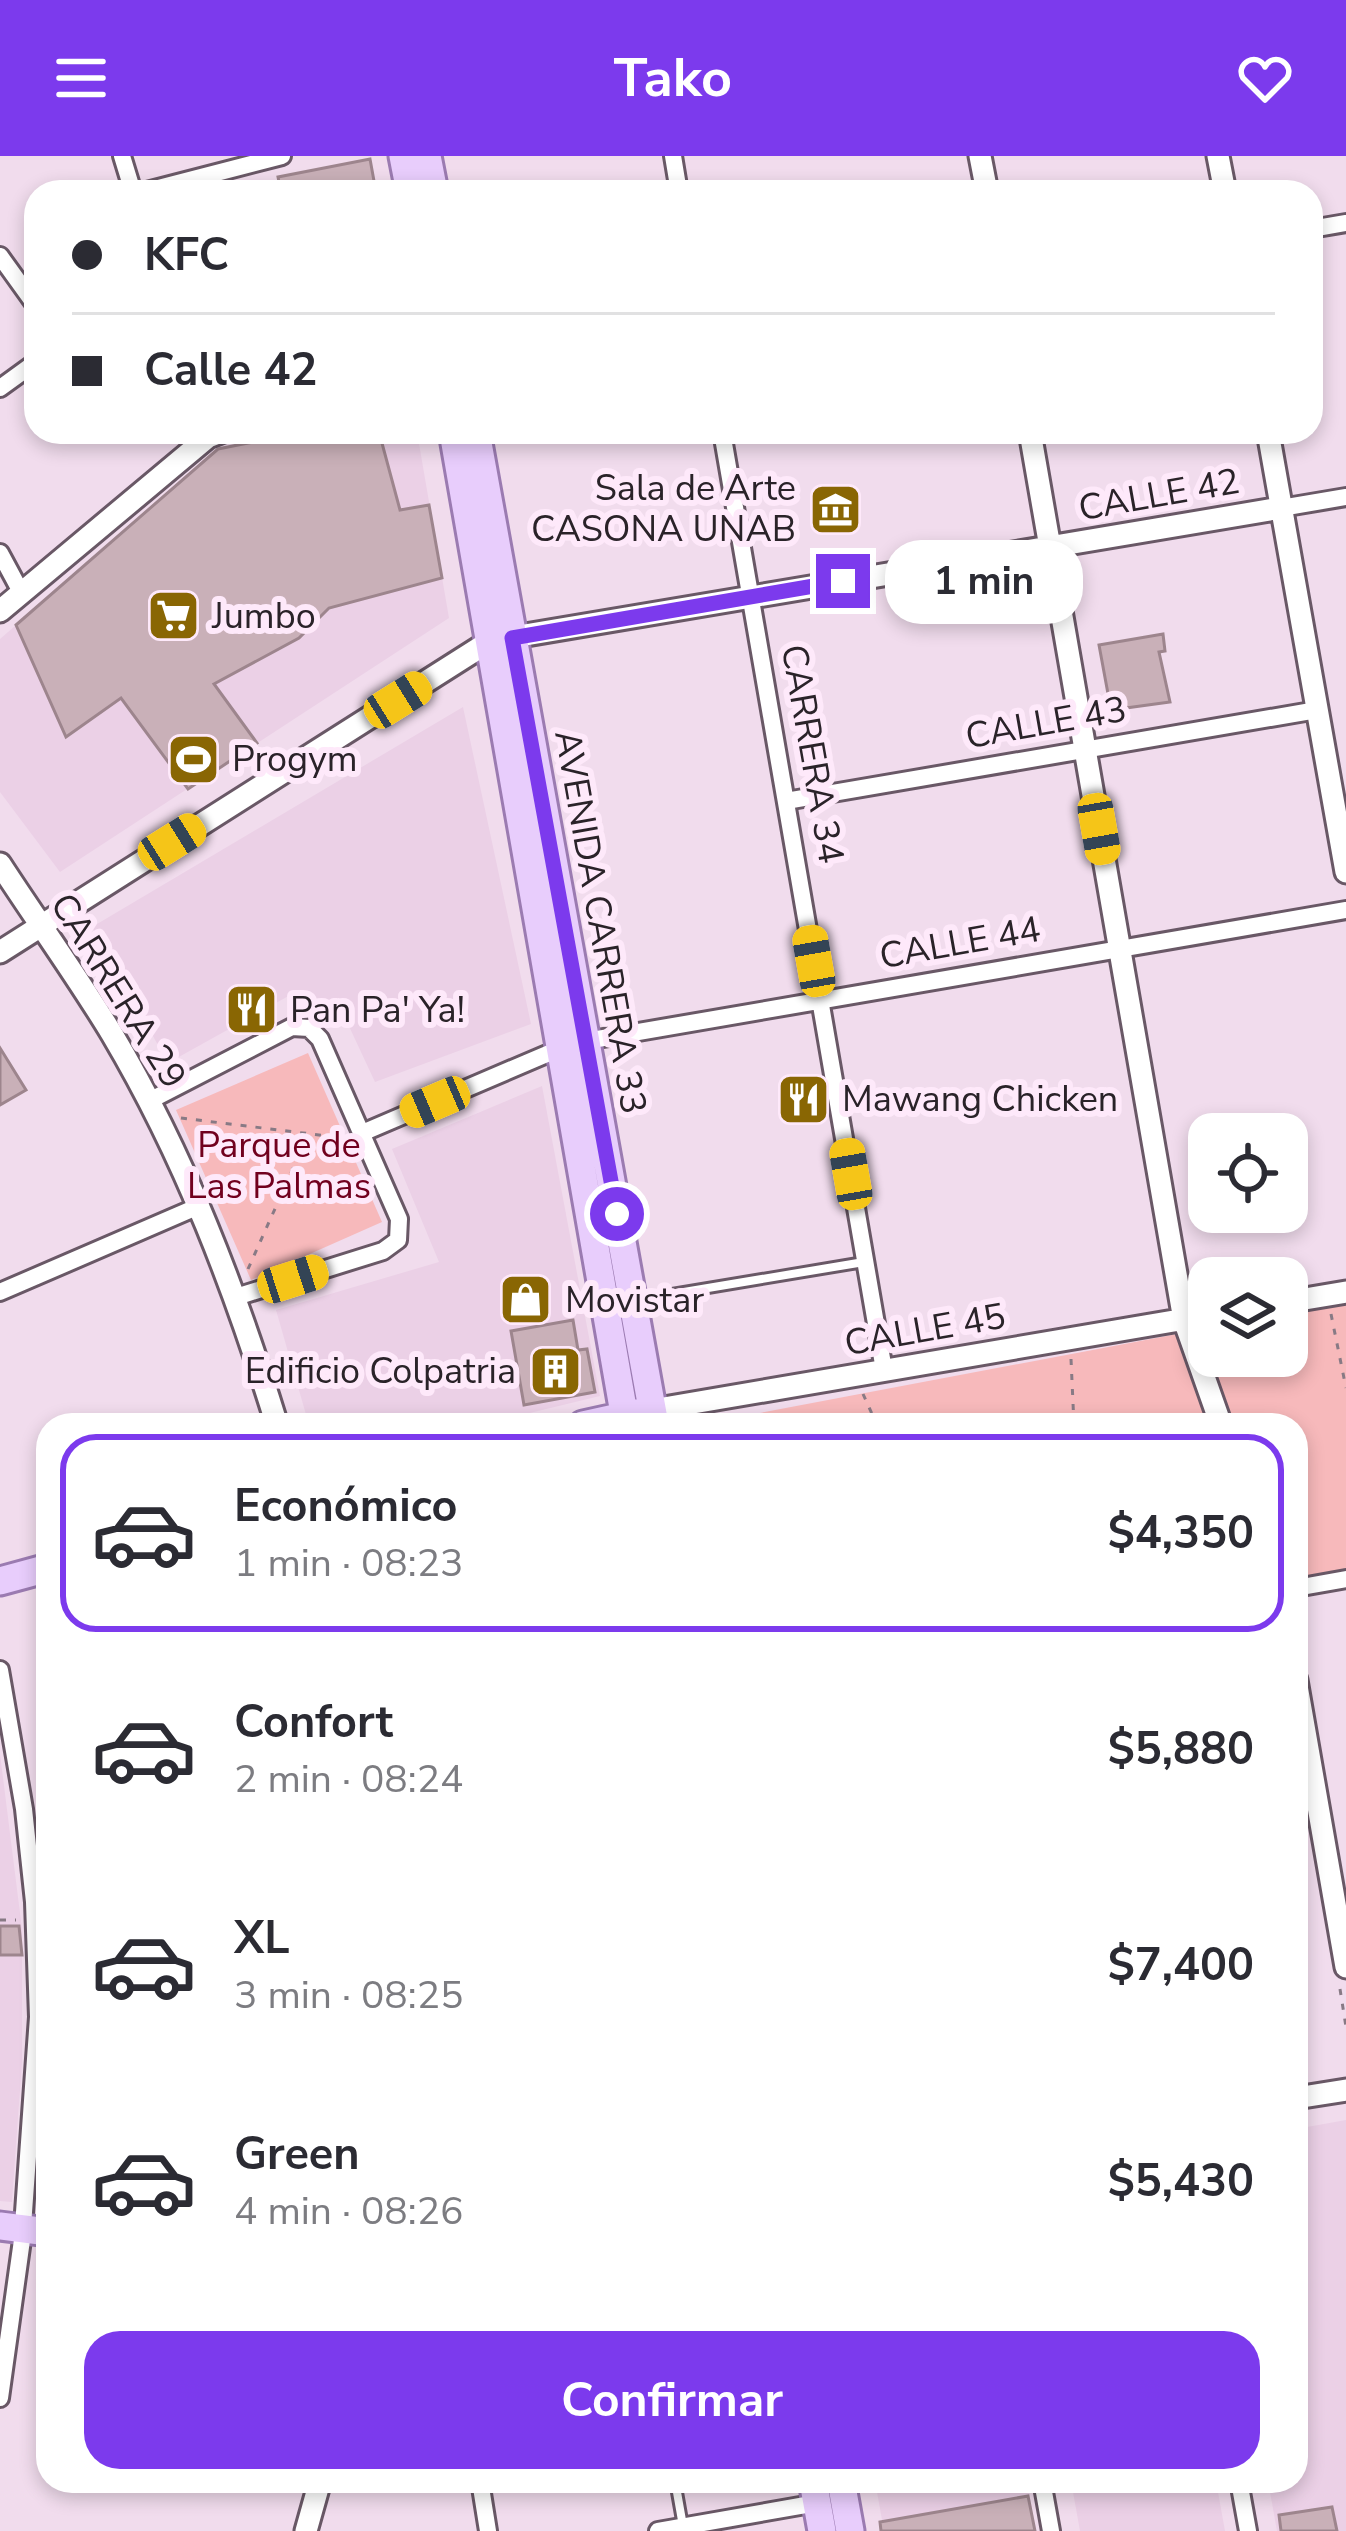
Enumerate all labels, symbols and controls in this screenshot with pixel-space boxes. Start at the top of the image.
text: Tako [614,41,732,115]
icon: menu [48,45,114,111]
icon: heart [1232,45,1298,111]
text: KFC [144,225,229,286]
text: Calle 42 [144,340,317,401]
street label: CALLE 42 [1075,457,1243,533]
place label: Sala de Arte CASONA UNAB [531,464,796,554]
museum icon: Sala de Arte CASONA UNAB [807,481,863,537]
callout: 1 min [885,539,1083,623]
route end [816,554,870,608]
text: 1 min [934,555,1034,608]
supermarket icon: Jumbo [145,588,201,644]
place label: Jumbo [211,592,316,641]
street label: CARRERA 34 [769,641,855,867]
car [358,666,438,734]
street label: CALLE 43 [962,685,1130,761]
street label: AVENIDA CARRERA 33 [542,726,658,1118]
sports icon: Progym [165,731,221,787]
place label: Progym [232,735,358,784]
car [1075,790,1123,868]
car [132,808,212,876]
street label: CARRERA 29 [39,884,197,1098]
street label: CALLE 44 [876,905,1044,981]
car [790,922,838,1000]
restaurant icon: Pan Pa' Ya! [223,982,279,1038]
place label: Pan Pa' Ya! [290,986,465,1035]
car [395,1071,475,1133]
restaurant icon: Mawang Chicken [775,1071,831,1127]
place label: Mawang Chicken [842,1075,1118,1124]
map controls [1188,1113,1308,1377]
button: locate [1188,1113,1308,1233]
park label: Parque de Las Palmas [187,1121,371,1211]
car [827,1135,875,1213]
route start [590,1187,644,1241]
car [253,1251,333,1307]
button: layers [1188,1257,1308,1377]
shop icon: Movistar [498,1272,554,1328]
place label: Movistar [565,1276,704,1325]
street label: CALLE 45 [841,1292,1009,1368]
building icon: Edificio Colpatria [527,1343,583,1399]
place label: Edificio Colpatria [245,1347,516,1396]
text: Económico [234,1476,457,1537]
icon: car [90,1479,198,1587]
text: $4,350 [1108,1503,1254,1564]
text: 1 min · 08:23 [234,1537,463,1590]
text: Confort [234,1692,393,1753]
icon: car [90,1695,198,1803]
text: $5,880 [1108,1719,1254,1780]
text: 2 min · 08:24 [234,1753,463,1806]
text: XL [234,1908,290,1969]
icon: car [90,1911,198,2019]
text: $7,400 [1108,1935,1254,1996]
text: 3 min · 08:25 [234,1969,463,2022]
text: Green [234,2124,360,2185]
icon: car [90,2127,198,2235]
text: $5,430 [1108,2151,1254,2212]
text: 4 min · 08:26 [234,2185,463,2238]
button: Confirmar [84,2331,1260,2469]

